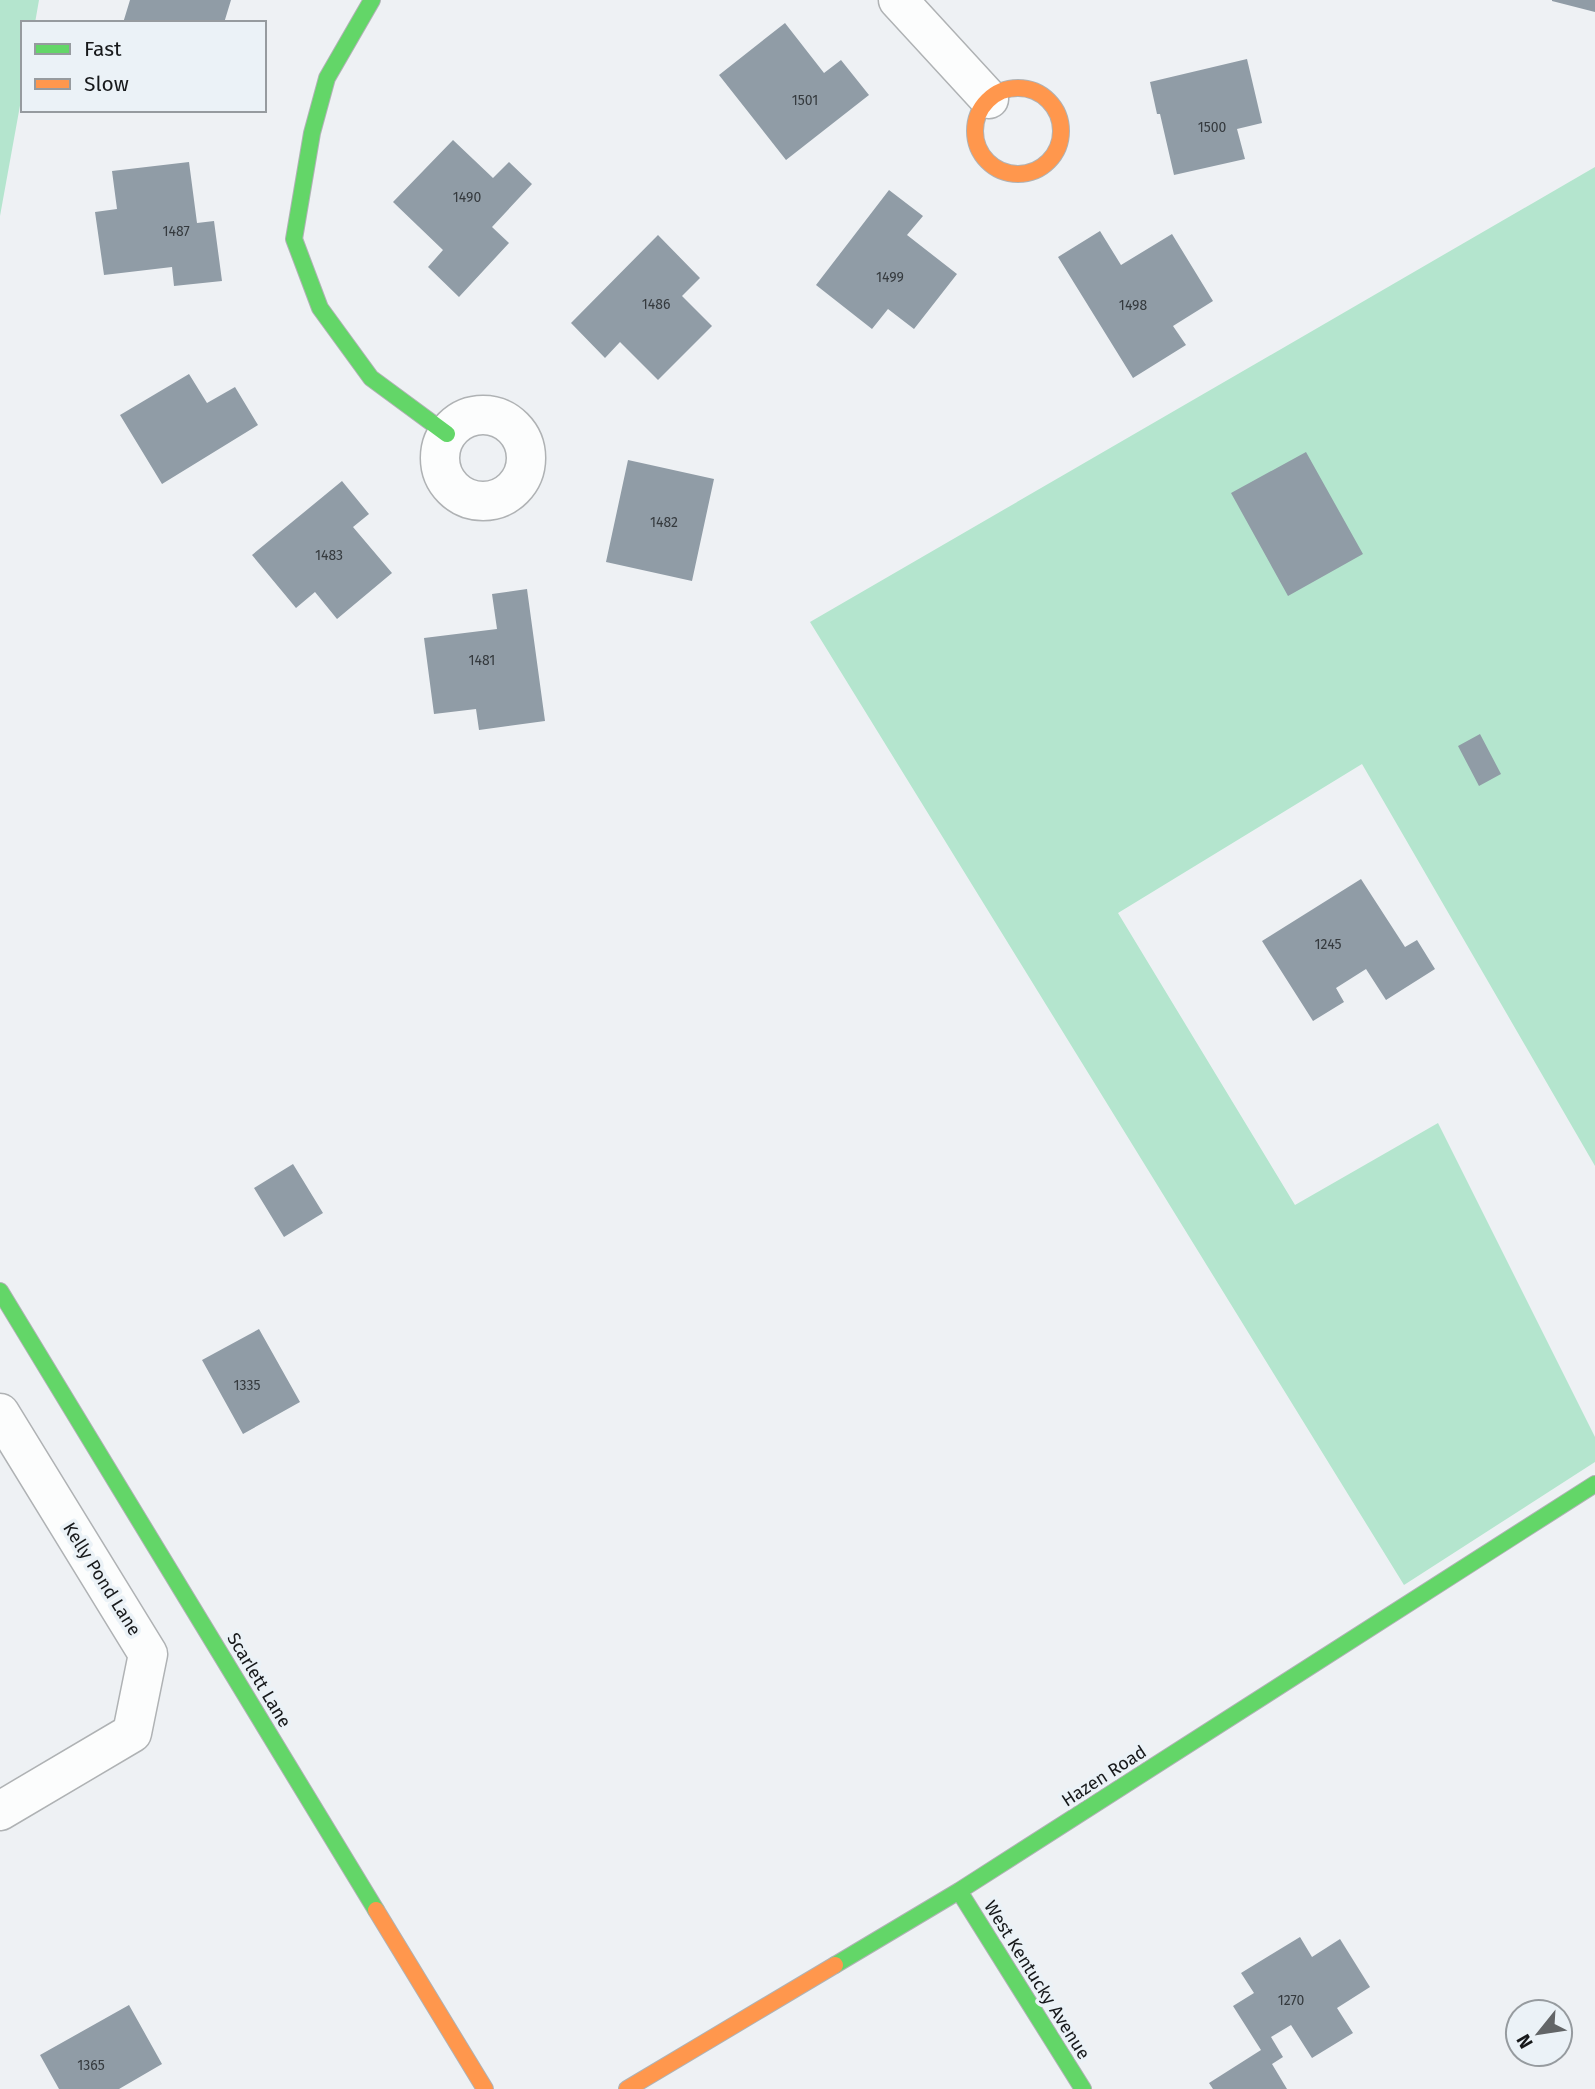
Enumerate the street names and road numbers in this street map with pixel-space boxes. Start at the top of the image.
street label: Kelly Pond Lane [58,1518,146,1640]
street label: Scarlett Lane [222,1629,296,1731]
street label: Hazen Road [1058,1741,1150,1811]
street label: West Kentucky Avenue [979,1897,1095,2063]

